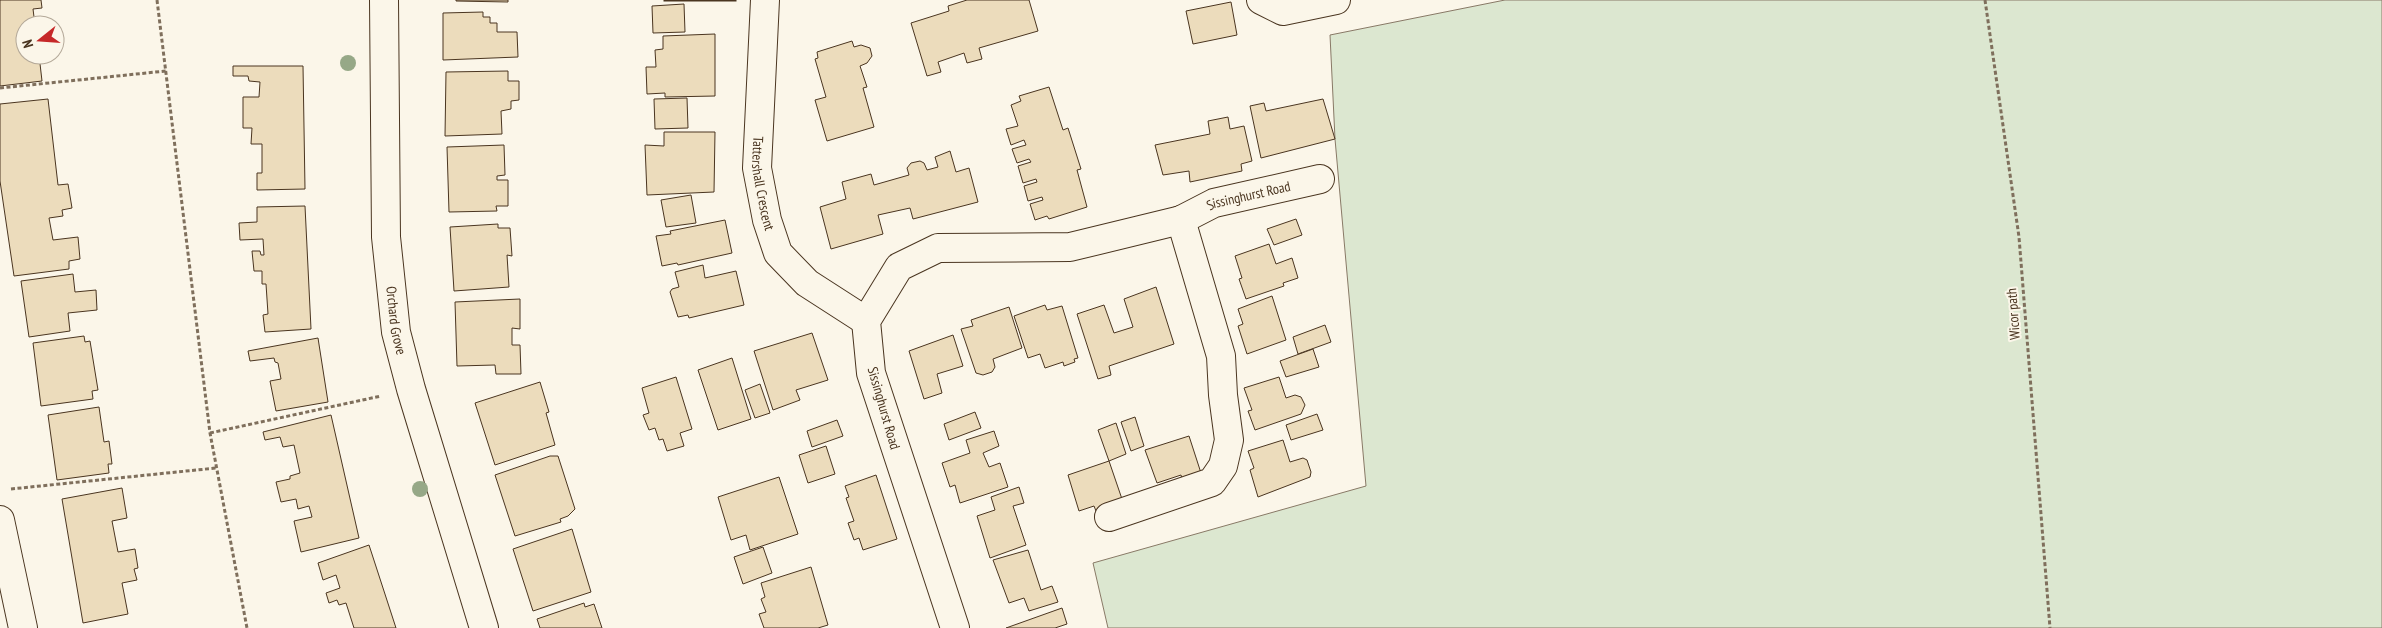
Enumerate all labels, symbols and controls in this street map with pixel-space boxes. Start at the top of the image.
north arrow [15,15,65,65]
text: N [18,38,37,50]
street label: Tattershall Crescent [748,136,779,233]
street label: Sissinghurst Road [1203,177,1292,214]
street label: Orchard Grove [382,285,411,357]
street label: Wicor path [2002,288,2024,340]
street label: Sissinghurst Road [864,365,904,451]

